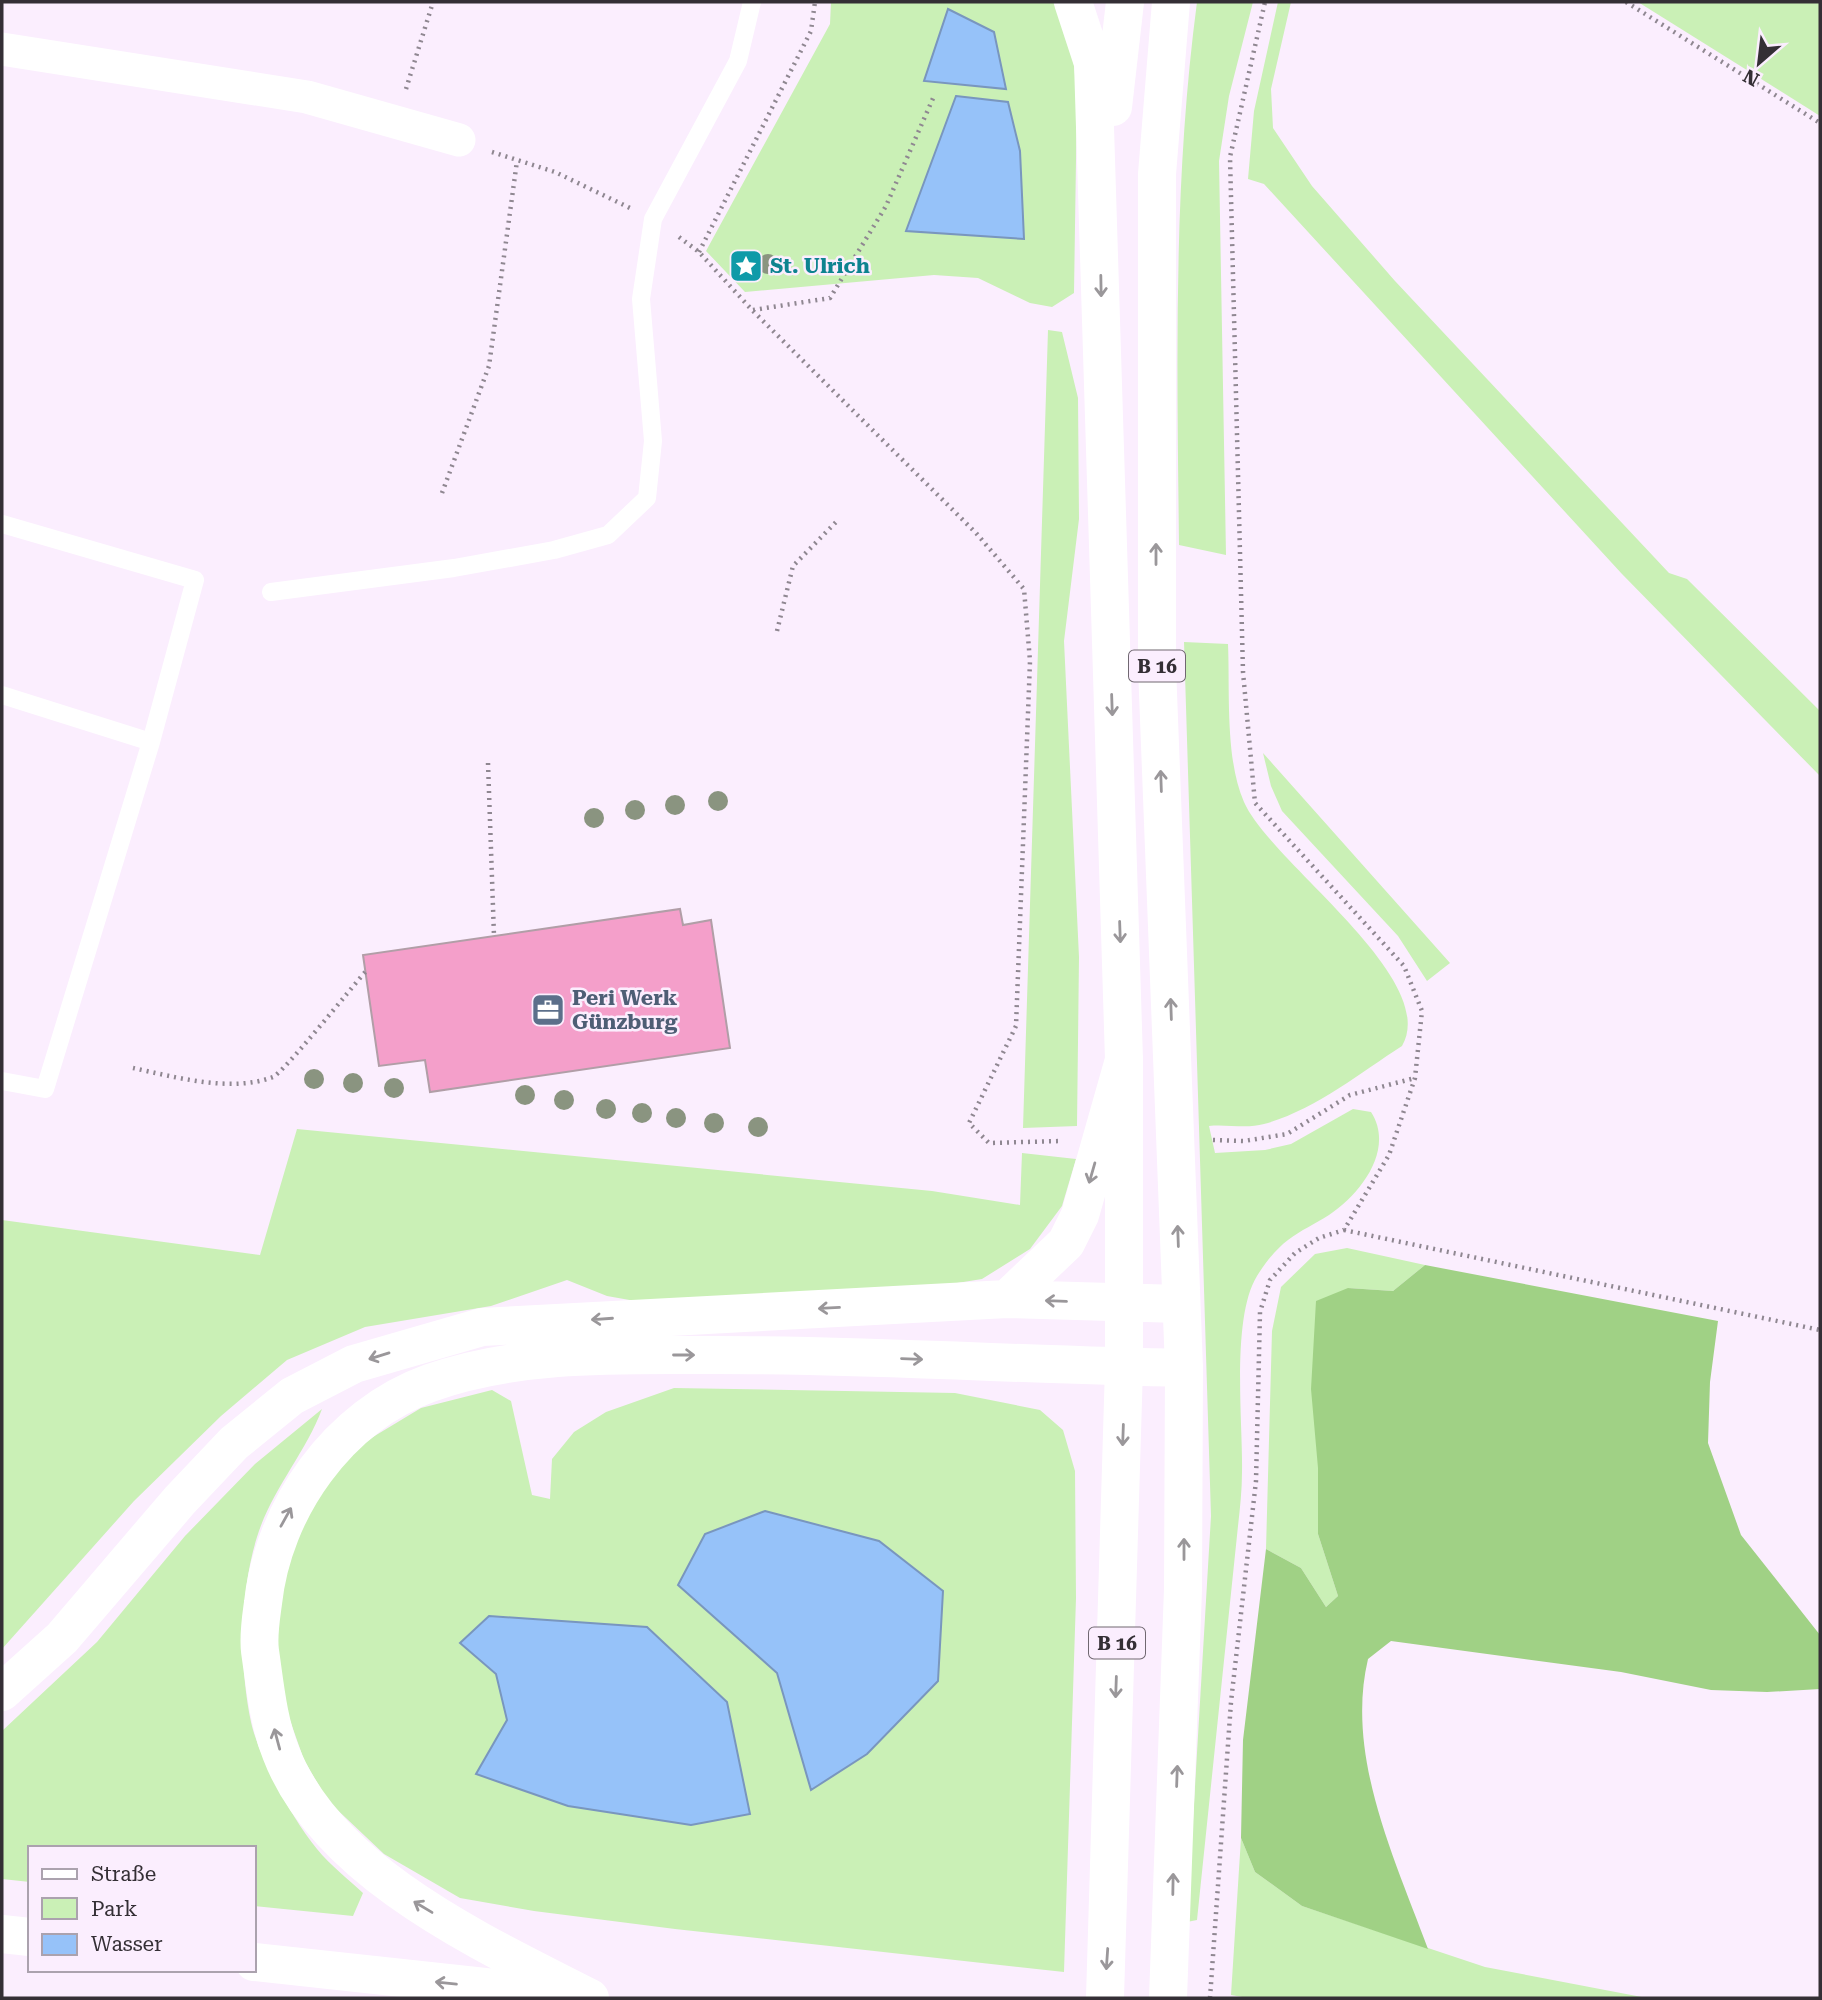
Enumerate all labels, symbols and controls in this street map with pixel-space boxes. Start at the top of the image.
north arrow [1724,28,1794,98]
text: N [1739,64,1763,91]
place icon: St. Ulrich [727,247,765,285]
place label: St. Ulrich [770,254,870,278]
one-way arrow [1094,274,1108,297]
one-way arrow [1149,543,1163,566]
road number: B 16 [1129,650,1185,681]
one-way arrow [1105,693,1118,716]
one-way arrow [1155,770,1168,793]
one-way arrow [1113,920,1126,943]
place label: Peri Werk Günzburg [572,986,678,1034]
office icon: Peri Werk Günzburg [529,991,567,1029]
one-way arrow [1164,997,1177,1020]
one-way arrow [1085,1161,1098,1184]
one-way arrow [1172,1225,1185,1248]
one-way arrow [1045,1294,1068,1308]
one-way arrow [818,1301,841,1314]
one-way arrow [591,1313,614,1326]
one-way arrow [672,1348,695,1362]
one-way arrow [368,1350,390,1363]
one-way arrow [900,1352,923,1365]
one-way arrow [1116,1423,1129,1446]
one-way arrow [279,1508,293,1528]
one-way arrow [1177,1538,1190,1561]
road number: B 16 [1089,1628,1145,1658]
one-way arrow [1109,1675,1123,1698]
one-way arrow [270,1728,283,1751]
one-way arrow [1170,1765,1183,1788]
legend [28,1846,256,1972]
text: Straße [91,1862,156,1886]
one-way arrow [1167,1873,1180,1896]
text: Park [91,1897,137,1921]
one-way arrow [414,1900,434,1914]
text: Wasser [91,1932,163,1956]
one-way arrow [1101,1947,1114,1970]
one-way arrow [436,1976,458,1989]

